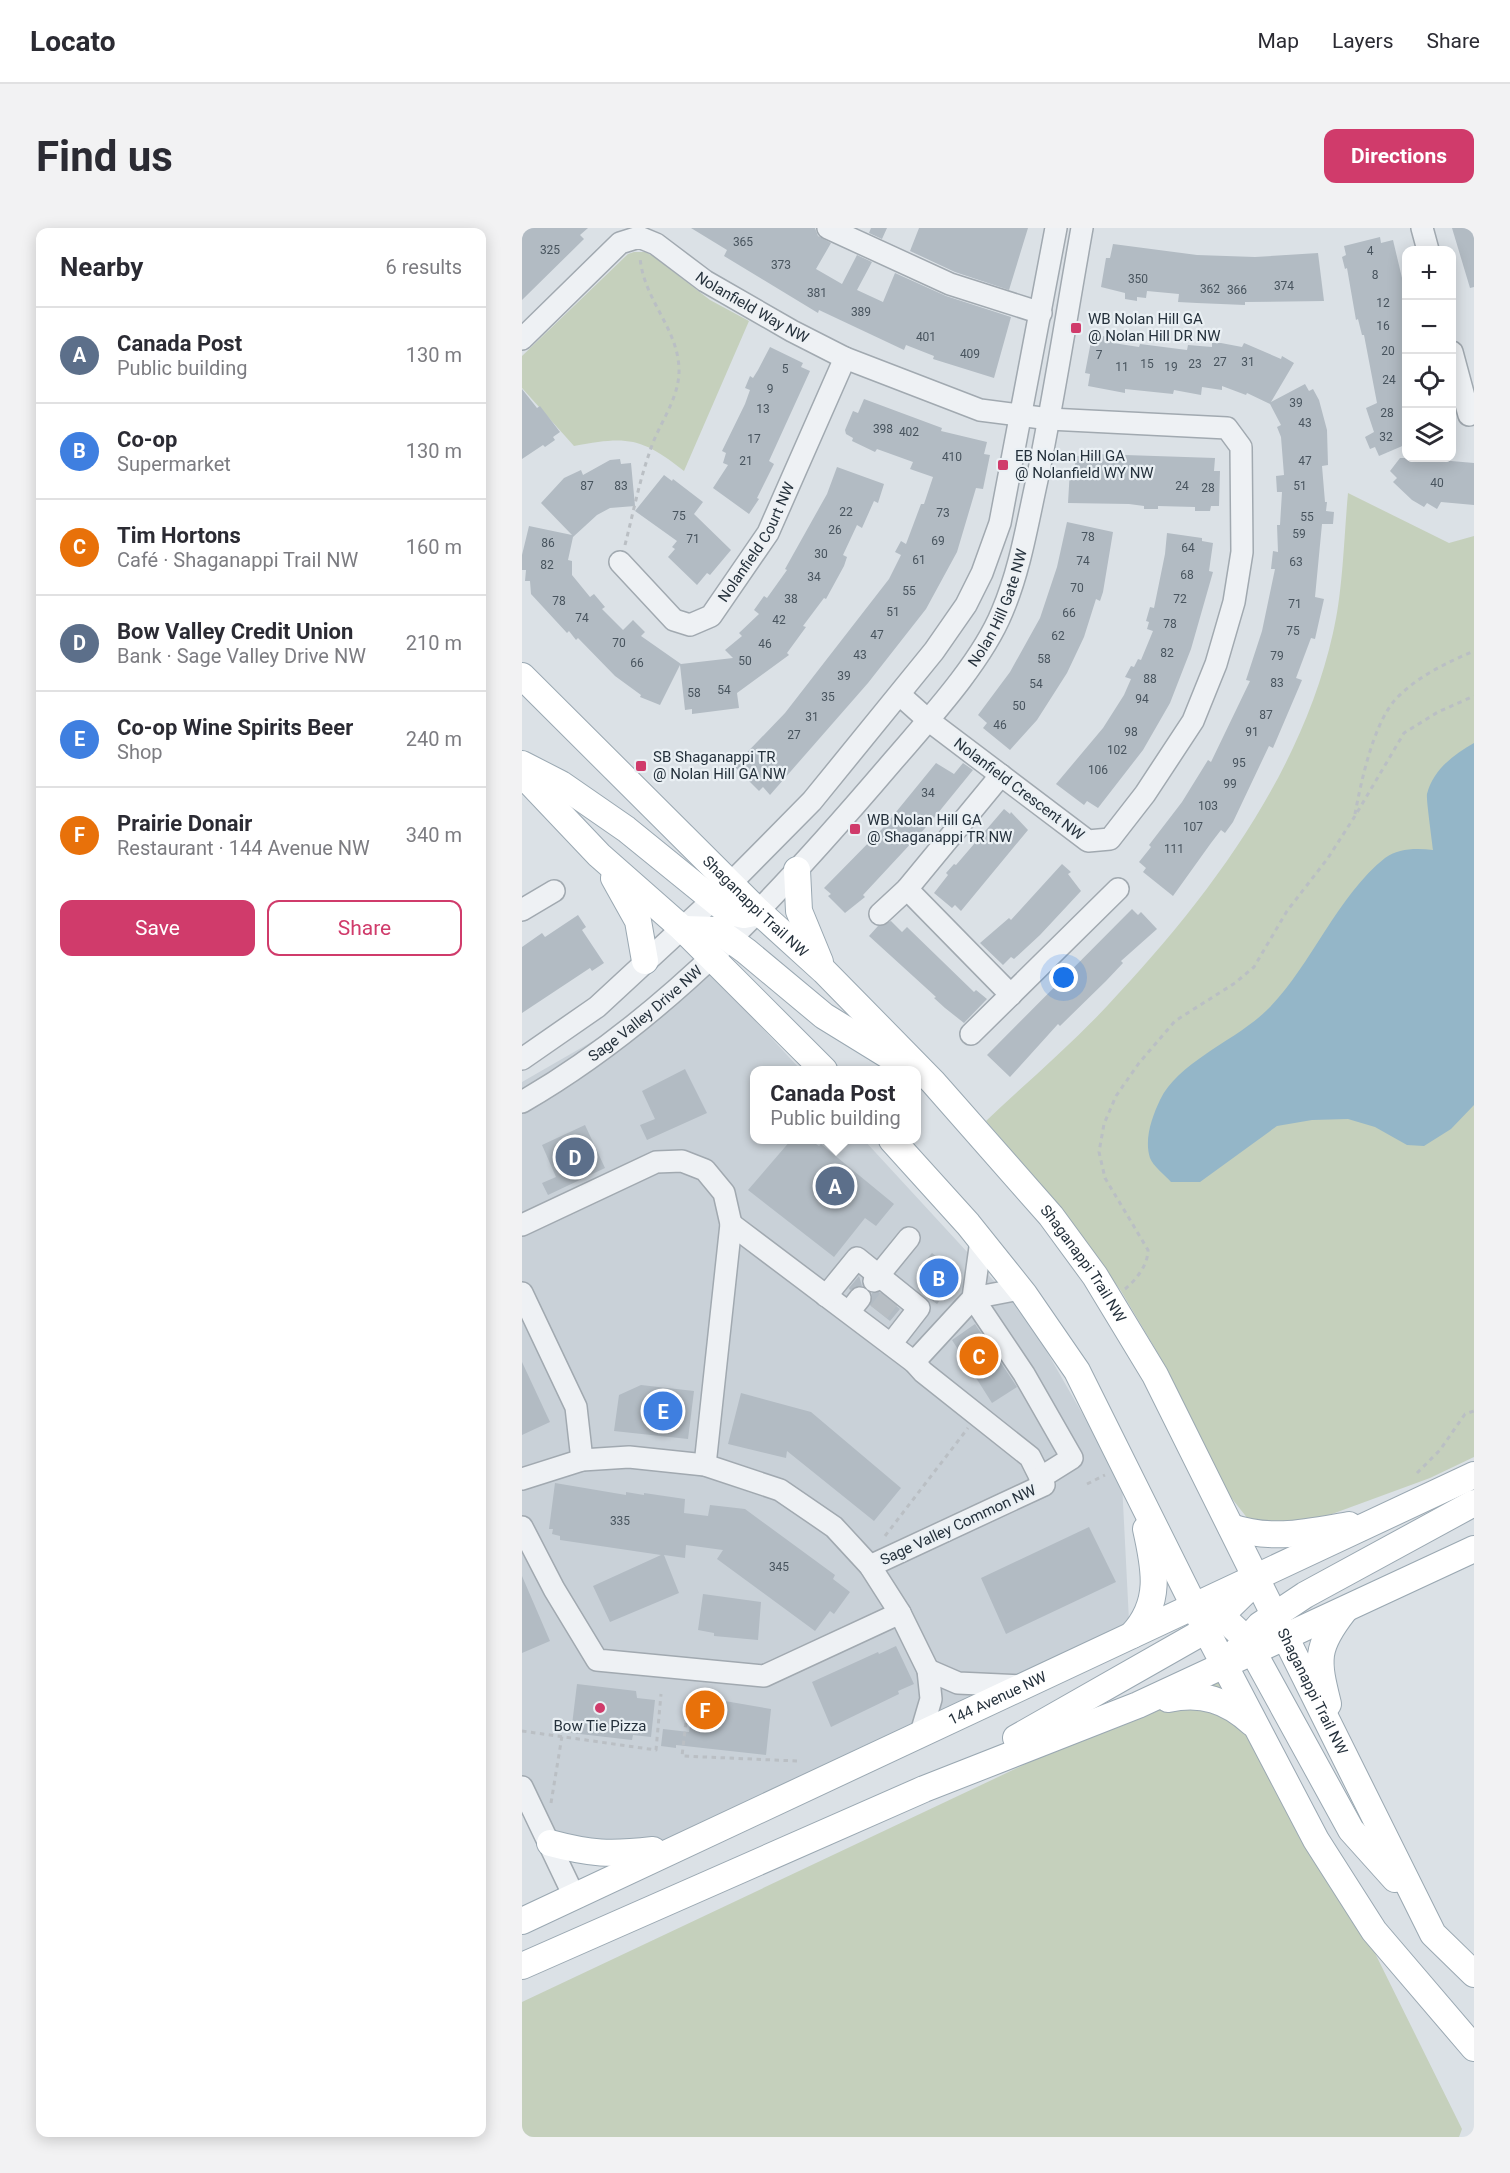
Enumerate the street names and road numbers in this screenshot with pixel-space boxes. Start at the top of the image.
street label: Nolanfield Way NW [692,268,812,347]
street label: Nolanfield Court NW [714,479,798,605]
street label: Nolan Hill Gate NW [964,547,1031,670]
street label: Nolanfield Crescent NW [950,734,1088,844]
street label: Shaganappi Trail NW [699,852,812,961]
street label: Sage Valley Drive NW [585,962,706,1066]
street label: Shaganappi Trail NW [1036,1201,1130,1326]
street label: Sage Valley Common NW [877,1481,1039,1569]
street label: Shaganappi Trail NW [1273,1625,1351,1758]
street label: 144 Avenue NW [946,1668,1049,1729]

